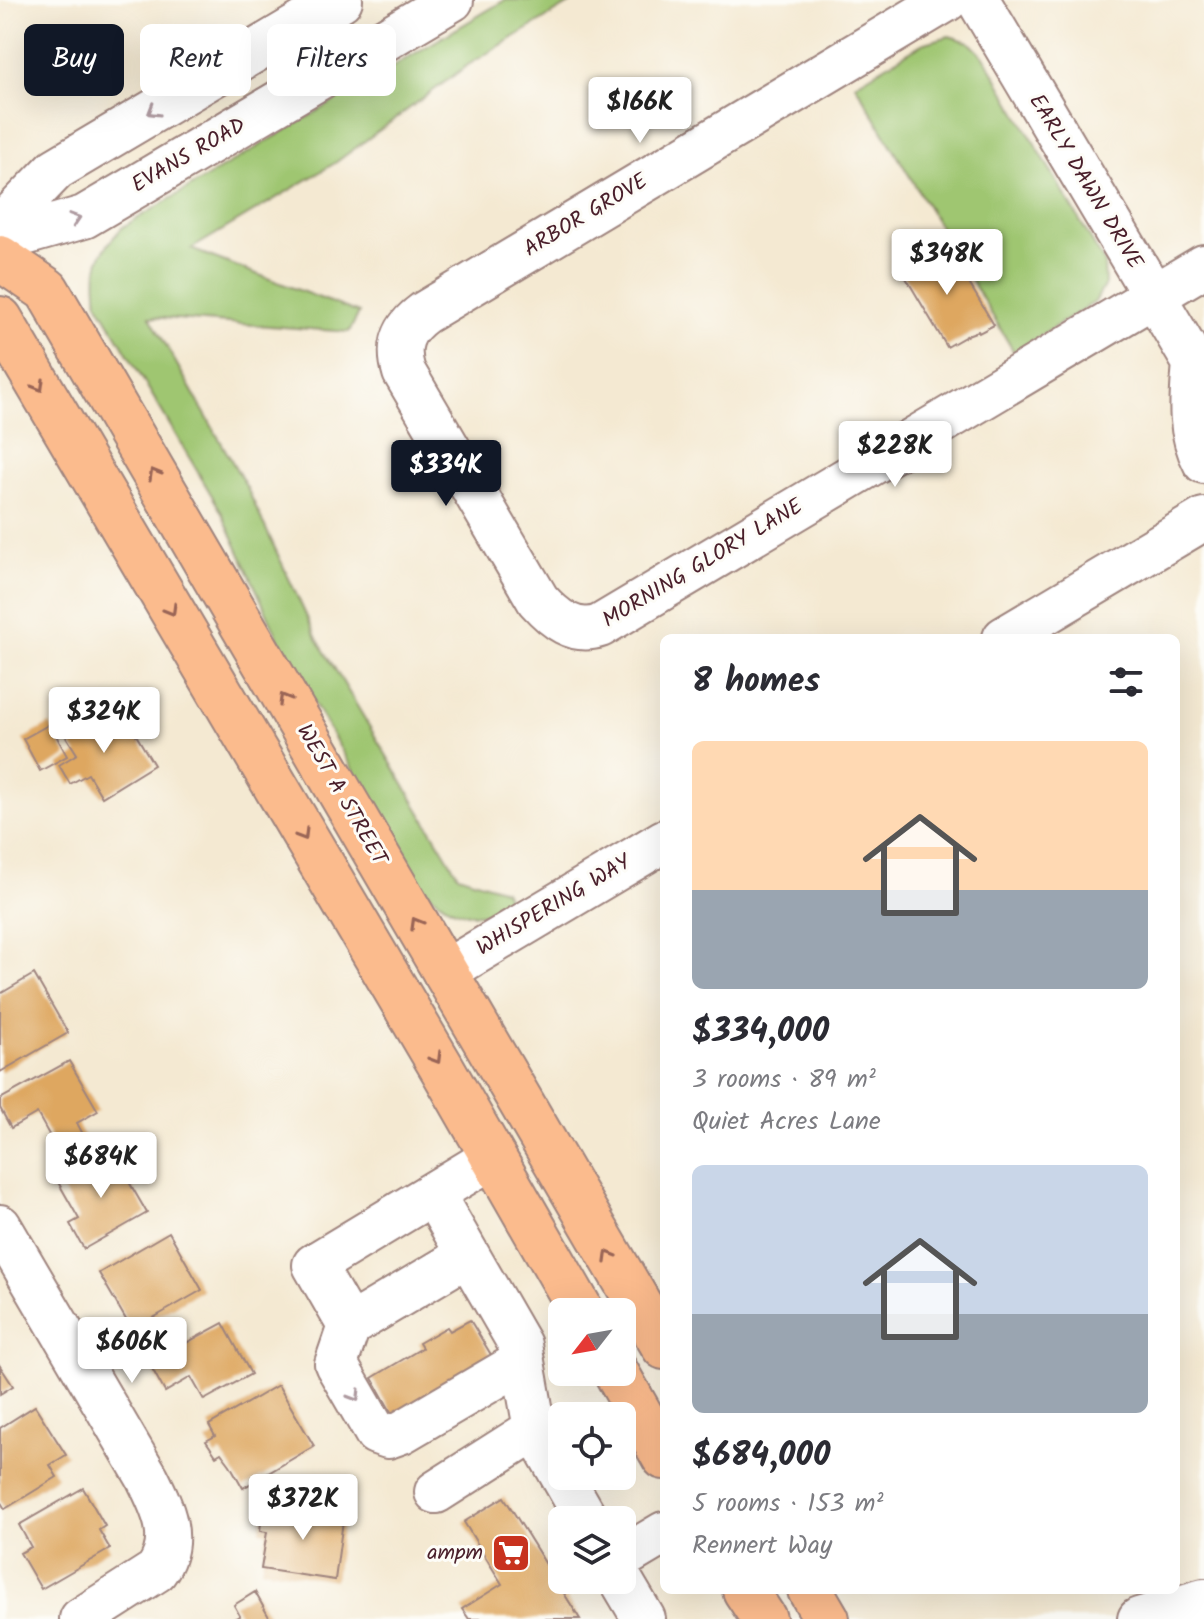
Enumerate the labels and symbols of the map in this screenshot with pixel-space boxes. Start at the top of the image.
pin: $166K [584,77,696,145]
street label: EARLY DAWN DRIVE [1019,87,1152,277]
one-way arrow [147,101,162,117]
street label: EVANS ROAD [125,109,253,203]
street label: ARBOR GROVE [517,164,656,267]
one-way arrow [68,212,81,228]
pin: $348K [891,229,1003,297]
one-way arrow [30,377,45,392]
pin: $228K [839,421,951,489]
pin: $334K [390,440,502,508]
one-way arrow [148,468,164,483]
street label: MORNING GLORY LANE [596,489,811,638]
one-way arrow [161,601,177,616]
pin: $324K [48,687,160,755]
one-way arrow [278,693,294,707]
street label: WEST A STREET [286,718,397,874]
one-way arrow [293,826,309,840]
street label: WHISPERING WAY [470,845,639,966]
one-way arrow [410,917,426,932]
one-way arrow [426,1049,442,1064]
pin: $684K [45,1132,157,1200]
one-way arrow [603,1250,619,1265]
north arrow [548,1298,636,1386]
pin: $606K [76,1317,188,1385]
one-way arrow [345,1387,361,1402]
pin: $372K [247,1474,359,1542]
supermarket icon: ampm [490,1532,532,1574]
place label: ampm [427,1536,483,1571]

